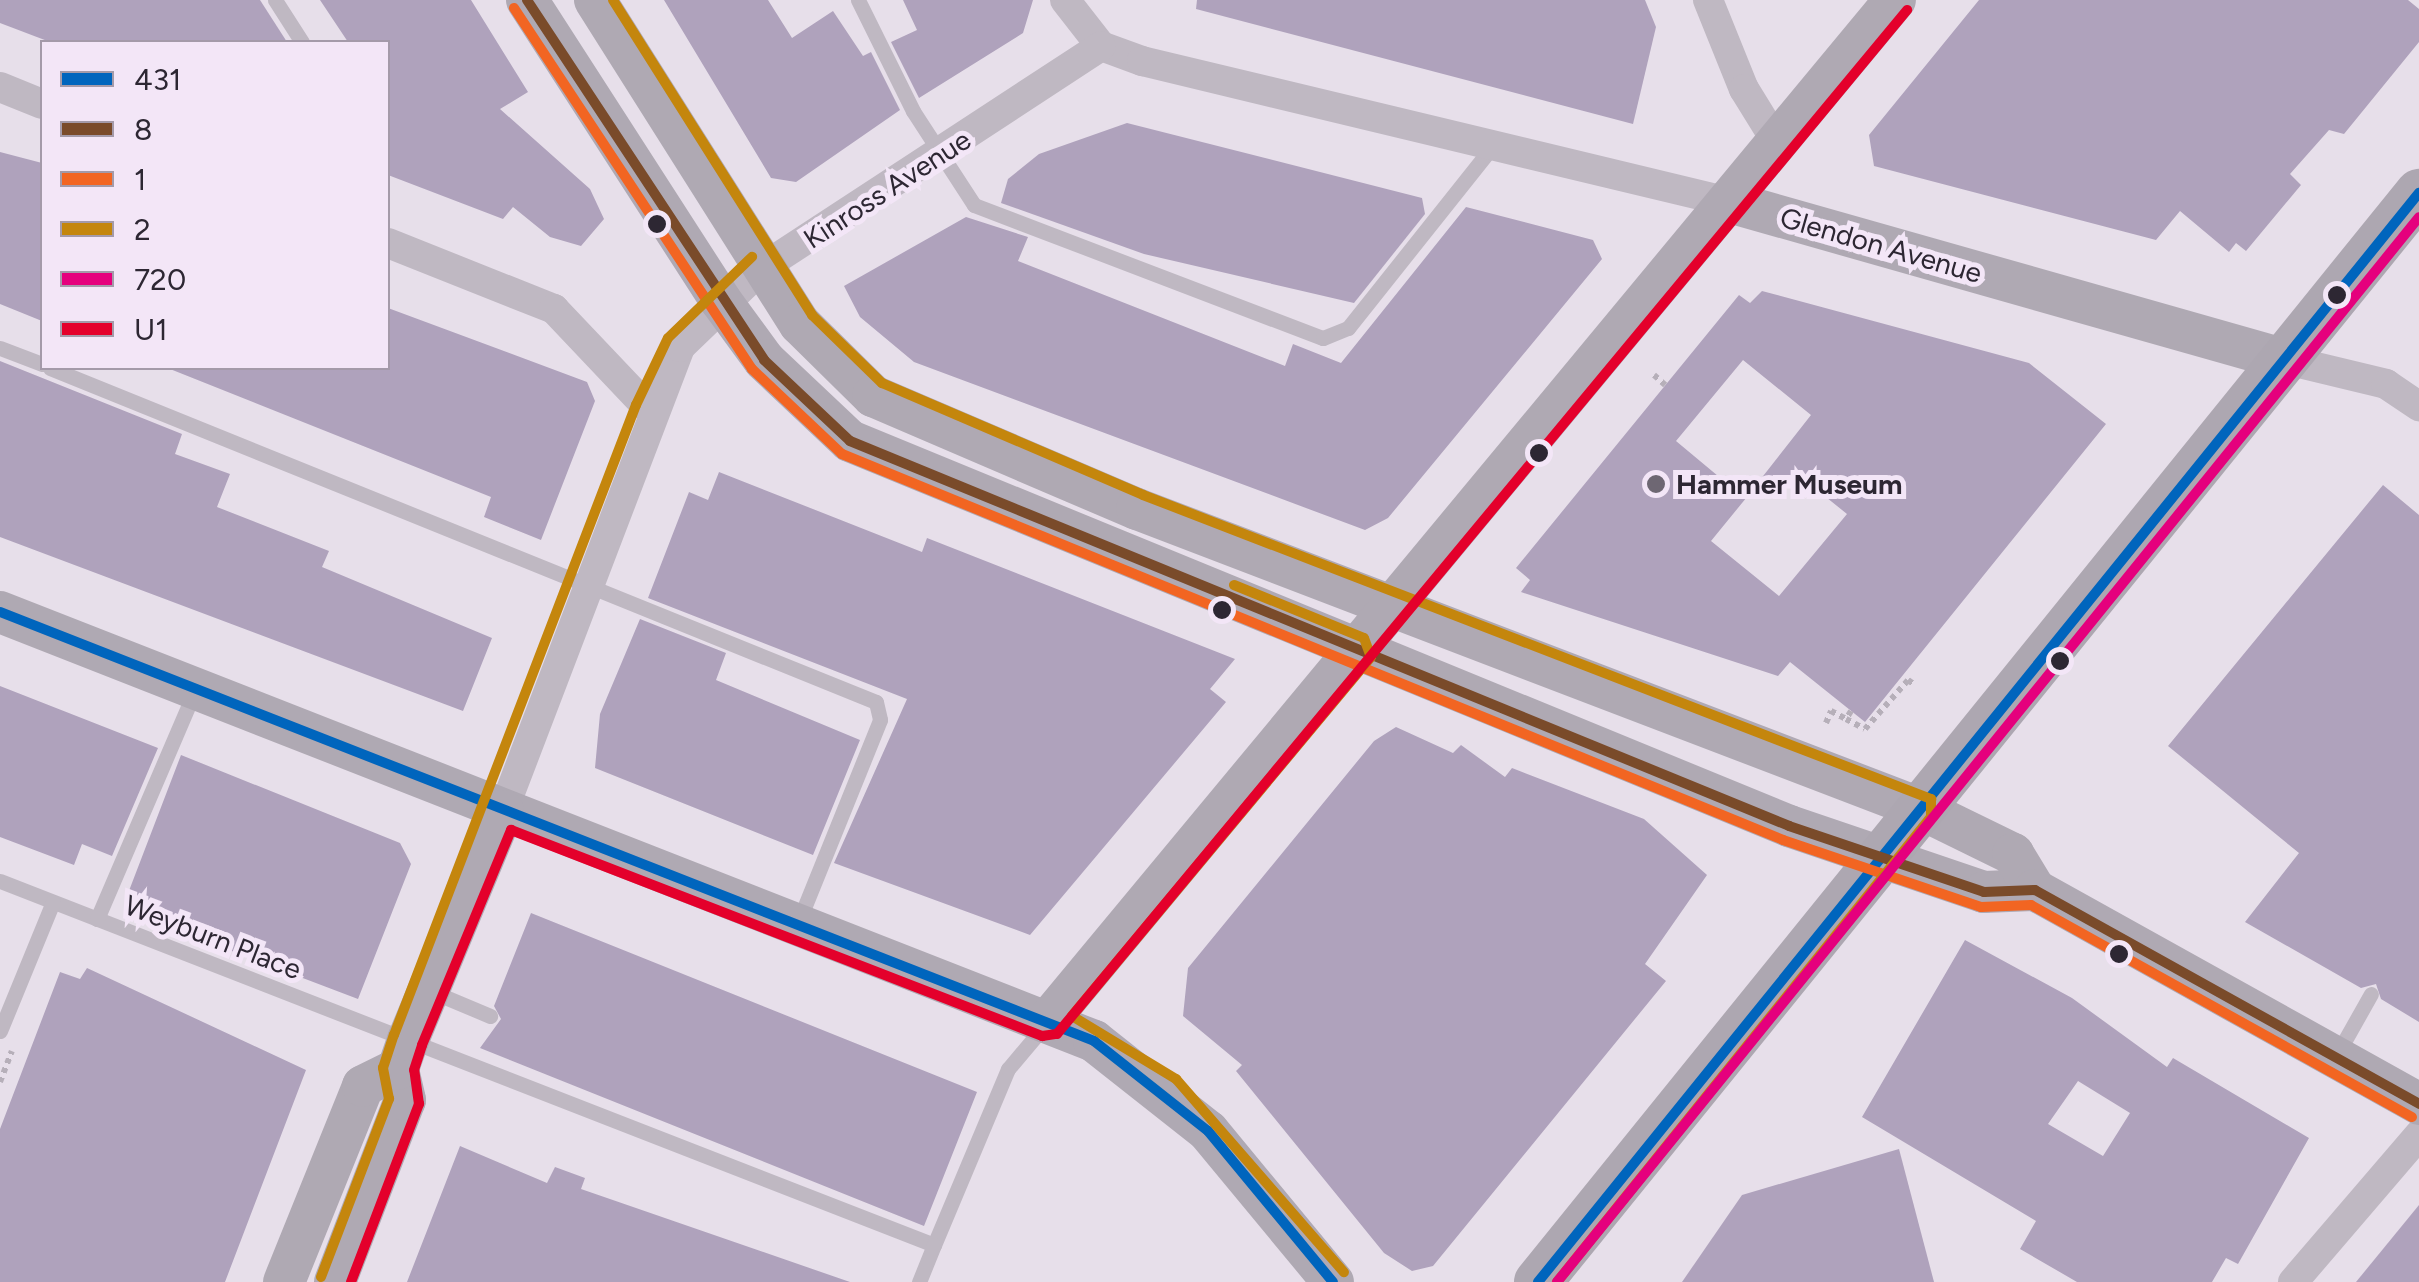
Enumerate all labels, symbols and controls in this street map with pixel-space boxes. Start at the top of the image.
legend [40,40,390,370]
text: 431 [134,61,181,98]
text: 8 [134,111,152,148]
street label: Kinross Avenue [797,122,977,256]
text: 1 [134,161,146,198]
street label: Glendon Avenue [1776,200,1986,290]
text: 2 [134,211,151,248]
unlabelled marker [647,214,667,234]
text: 720 [134,261,186,298]
unlabelled marker [2327,285,2347,305]
text: U1 [134,311,168,348]
unlabelled marker [1529,443,1549,463]
place label: Hammer Museum [1676,467,1902,501]
marker: Hammer Museum [1645,473,1667,495]
unlabelled marker [1212,600,1232,620]
unlabelled marker [2050,651,2070,671]
street label: Weyburn Place [120,888,306,986]
unlabelled marker [2109,944,2129,964]

